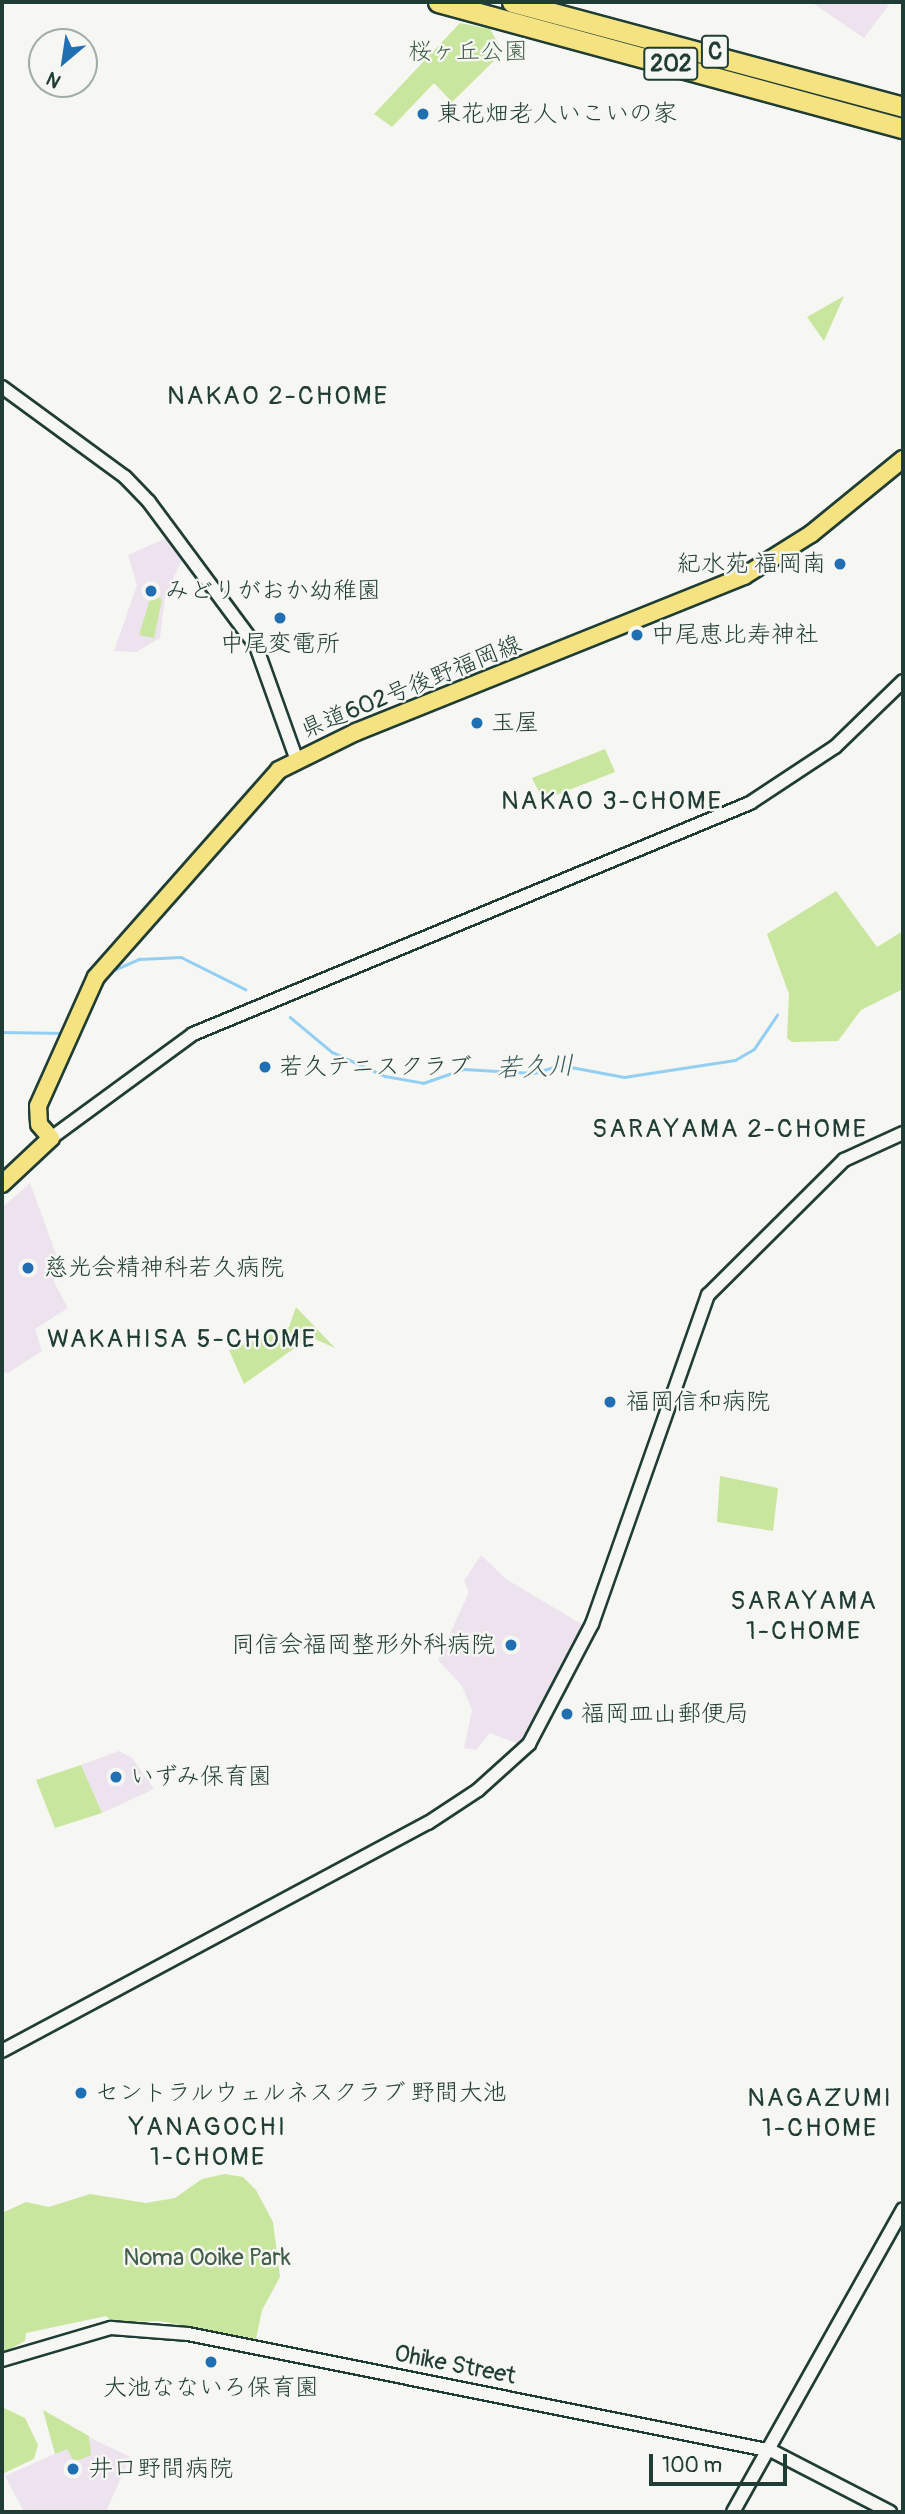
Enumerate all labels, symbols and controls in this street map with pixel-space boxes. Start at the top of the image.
north arrow [28,28,98,98]
road number: C [699,32,731,72]
park label: 桜ヶ丘公園 [408,38,528,66]
road number: 202 [643,44,699,83]
text: N [42,66,65,93]
place label: 東花畑老人いこいの家 [437,100,677,128]
marker: 東花畑老人いこいの家 [415,106,431,122]
district label: NAKAO 2-CHOME [169,381,387,413]
place label: 紀水苑 福岡南 [677,550,826,578]
marker: 紀水苑 福岡南 [832,556,848,572]
place label: みどりがおか幼稚園 [165,577,381,605]
marker: みどりがおか幼稚園 [143,583,159,599]
marker: 中尾変電所 [272,610,288,626]
place label: 中尾恵比寿神社 [651,621,819,649]
marker: 中尾恵比寿神社 [629,627,645,643]
street label: 県道602号後野福岡線 [296,629,526,745]
place label: 中尾変電所 [220,630,340,658]
place label: 玉屋 [491,709,539,737]
marker: 玉屋 [469,715,485,731]
district label: NAKAO 3-CHOME [503,786,721,818]
water label: 若久川 [495,1051,575,1085]
place label: 若久テニスクラブ [279,1053,471,1081]
marker: 若久テニスクラブ [257,1059,273,1075]
district label: SARAYAMA 2-CHOME [594,1114,866,1146]
place label: 慈光会精神科若久病院 [44,1254,284,1282]
marker: 慈光会精神科若久病院 [18,1258,38,1278]
district label: WAKAHISA 5-CHOME [49,1324,315,1356]
place label: 福岡信和病院 [626,1388,770,1416]
marker: 福岡信和病院 [600,1392,620,1412]
district label: SARAYAMA 1-CHOME [731,1586,877,1648]
place label: 同信会福岡整形外科病院 [231,1631,495,1659]
marker: 同信会福岡整形外科病院 [501,1635,521,1655]
place label: 福岡皿山郵便局 [581,1700,749,1728]
marker: 福岡皿山郵便局 [559,1706,575,1722]
place label: いずみ保育園 [130,1763,274,1791]
marker: いずみ保育園 [108,1769,124,1785]
place label: セントラルウェルネスクラブ 野間大池 [95,2079,508,2107]
district label: NAGAZUMI 1-CHOME [748,2083,892,2144]
marker: セントラルウェルネスクラブ 野間大池 [73,2085,89,2101]
district label: YANAGOCHI 1-CHOME [130,2112,286,2174]
park label: Noma Ooike Park [123,2244,291,2272]
street label: Ohike Street [392,2339,518,2391]
marker: 大池なないろ保育園 [203,2354,219,2370]
place label: 大池なないろ保育園 [103,2374,319,2402]
scale bar [653,2440,791,2484]
text: 100 m [662,2452,722,2479]
place label: 井口野間病院 [89,2455,233,2483]
marker: 井口野間病院 [63,2459,83,2479]

